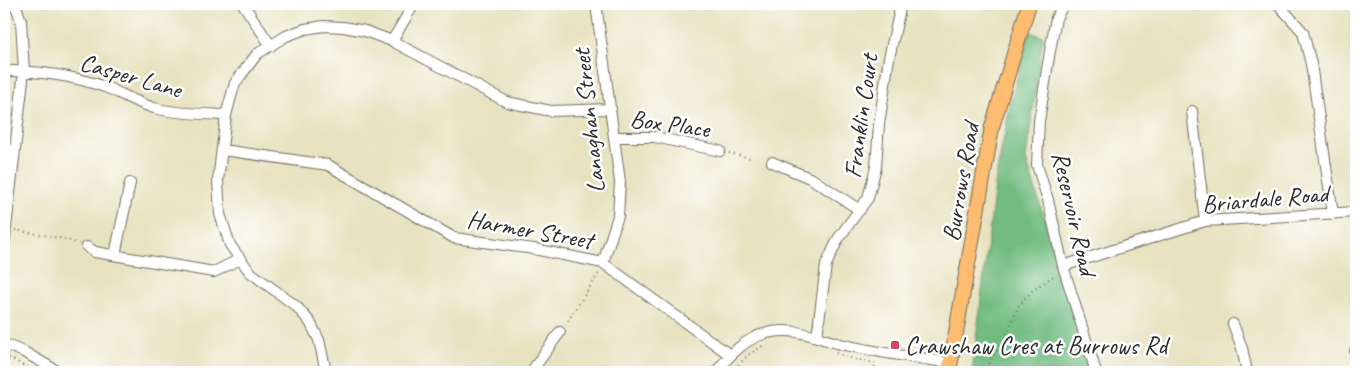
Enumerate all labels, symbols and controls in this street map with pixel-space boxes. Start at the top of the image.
street label: Lanaghan Street [565,45,612,194]
street label: Casper Lane [76,46,187,106]
street label: Franklin Court [836,50,886,180]
street label: Box Place [628,103,714,146]
street label: Burrows Road [935,117,988,244]
street label: Reservoir Road [1044,148,1105,282]
street label: Briardale Road [1201,177,1334,220]
street label: Harmer Street [465,203,599,257]
place label: Crawshaw Cres at Burrows Rd [905,330,1171,362]
marker: Crawshaw Cres at Burrows Rd [889,339,901,351]

